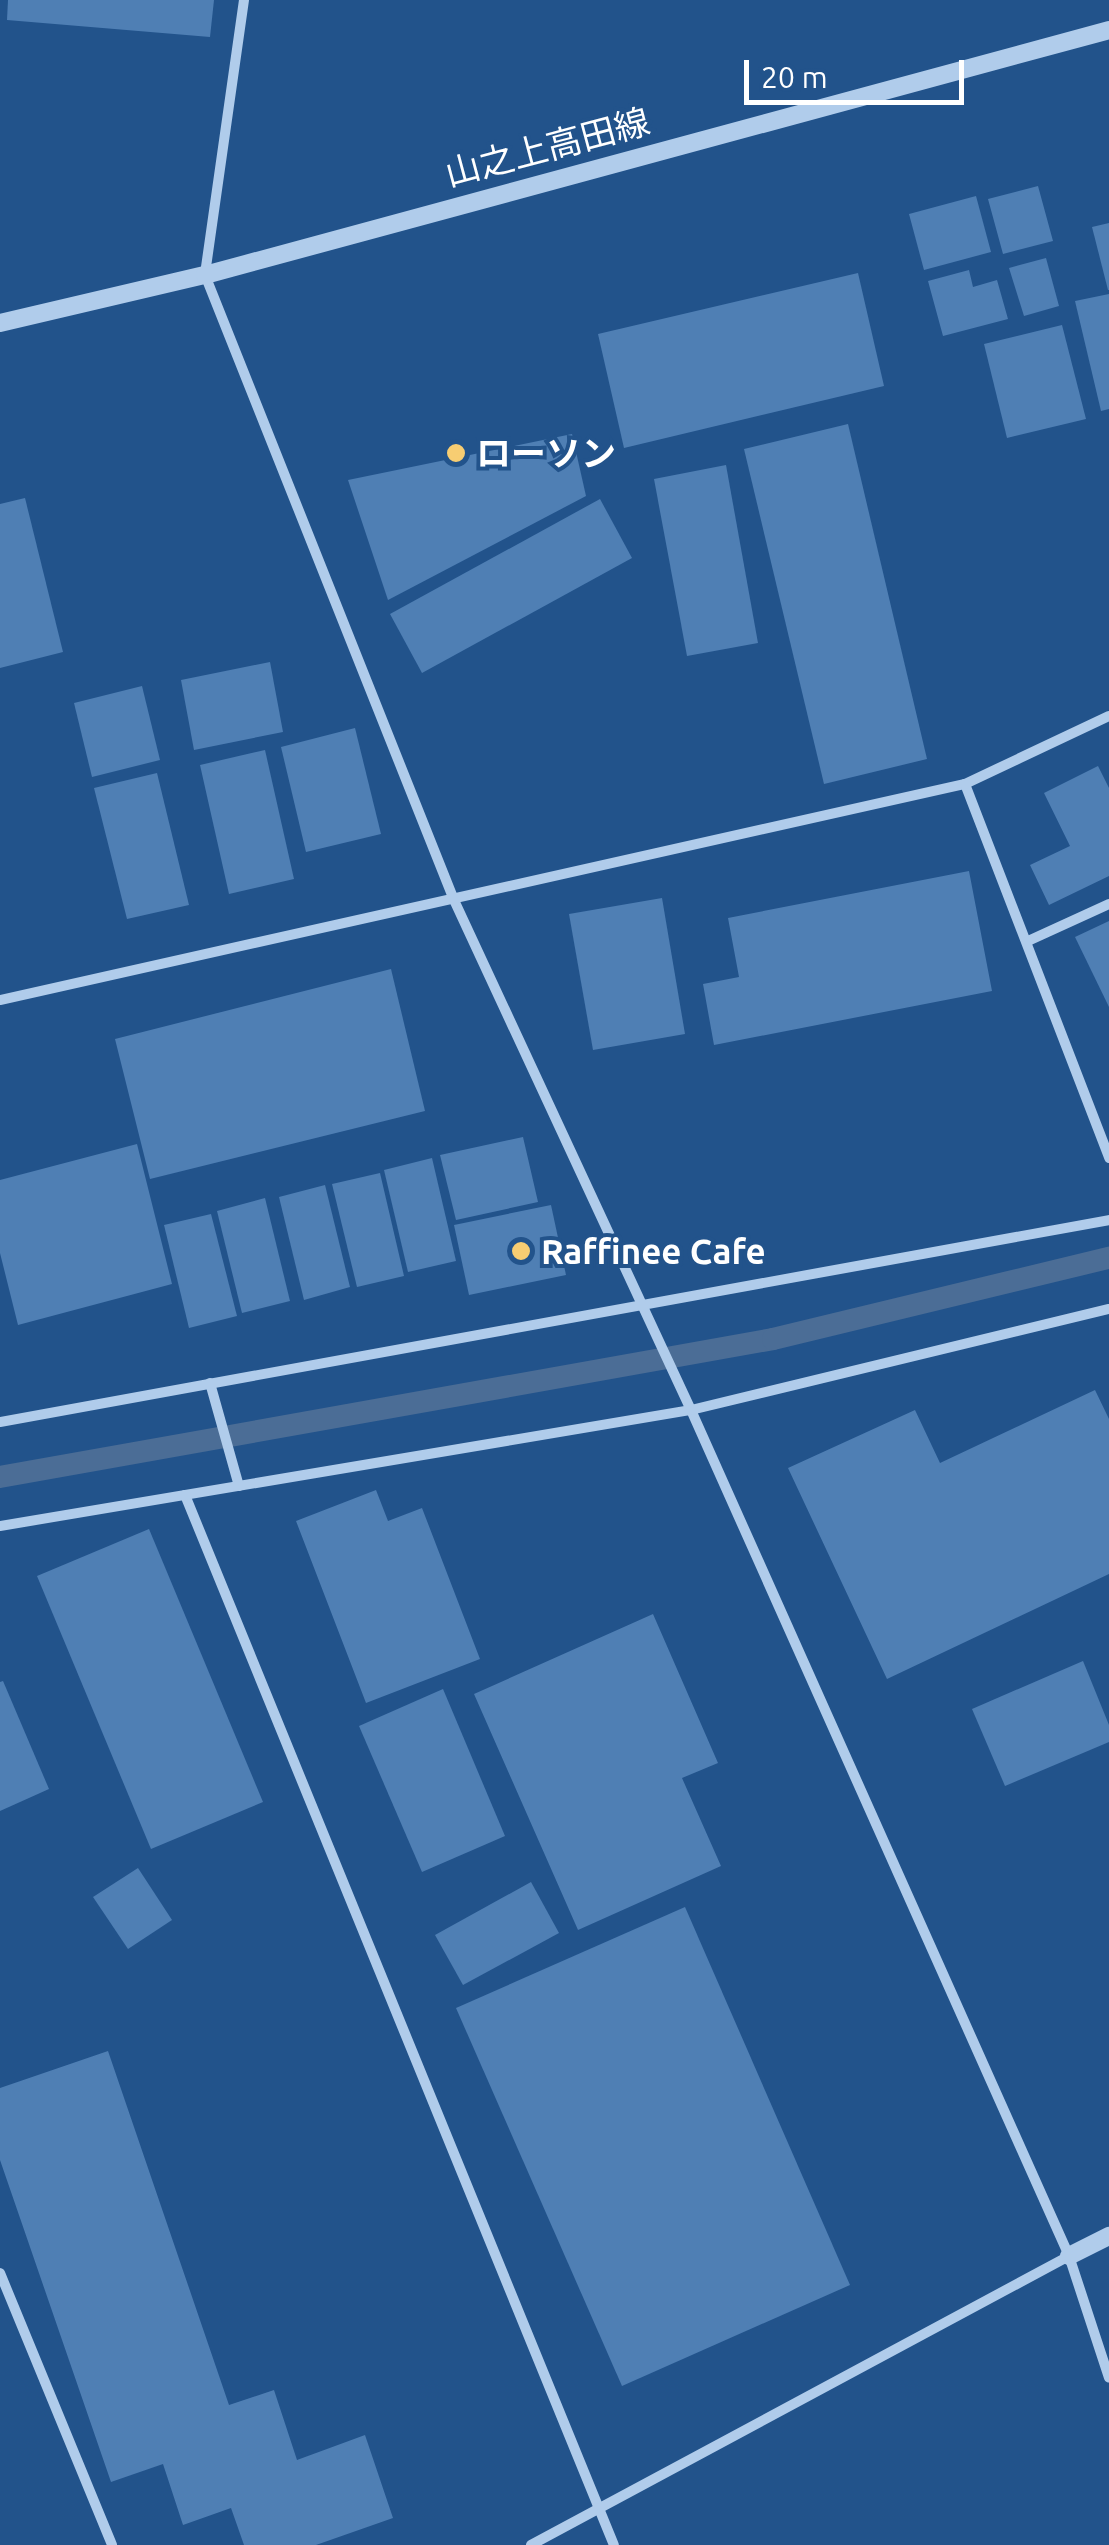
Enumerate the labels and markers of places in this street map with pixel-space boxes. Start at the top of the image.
place label: ローソン [476,432,616,474]
marker: ローソン [445,442,467,464]
place label: Raffinee Cafe [541,1230,766,1272]
marker: Raffinee Cafe [510,1240,532,1262]

